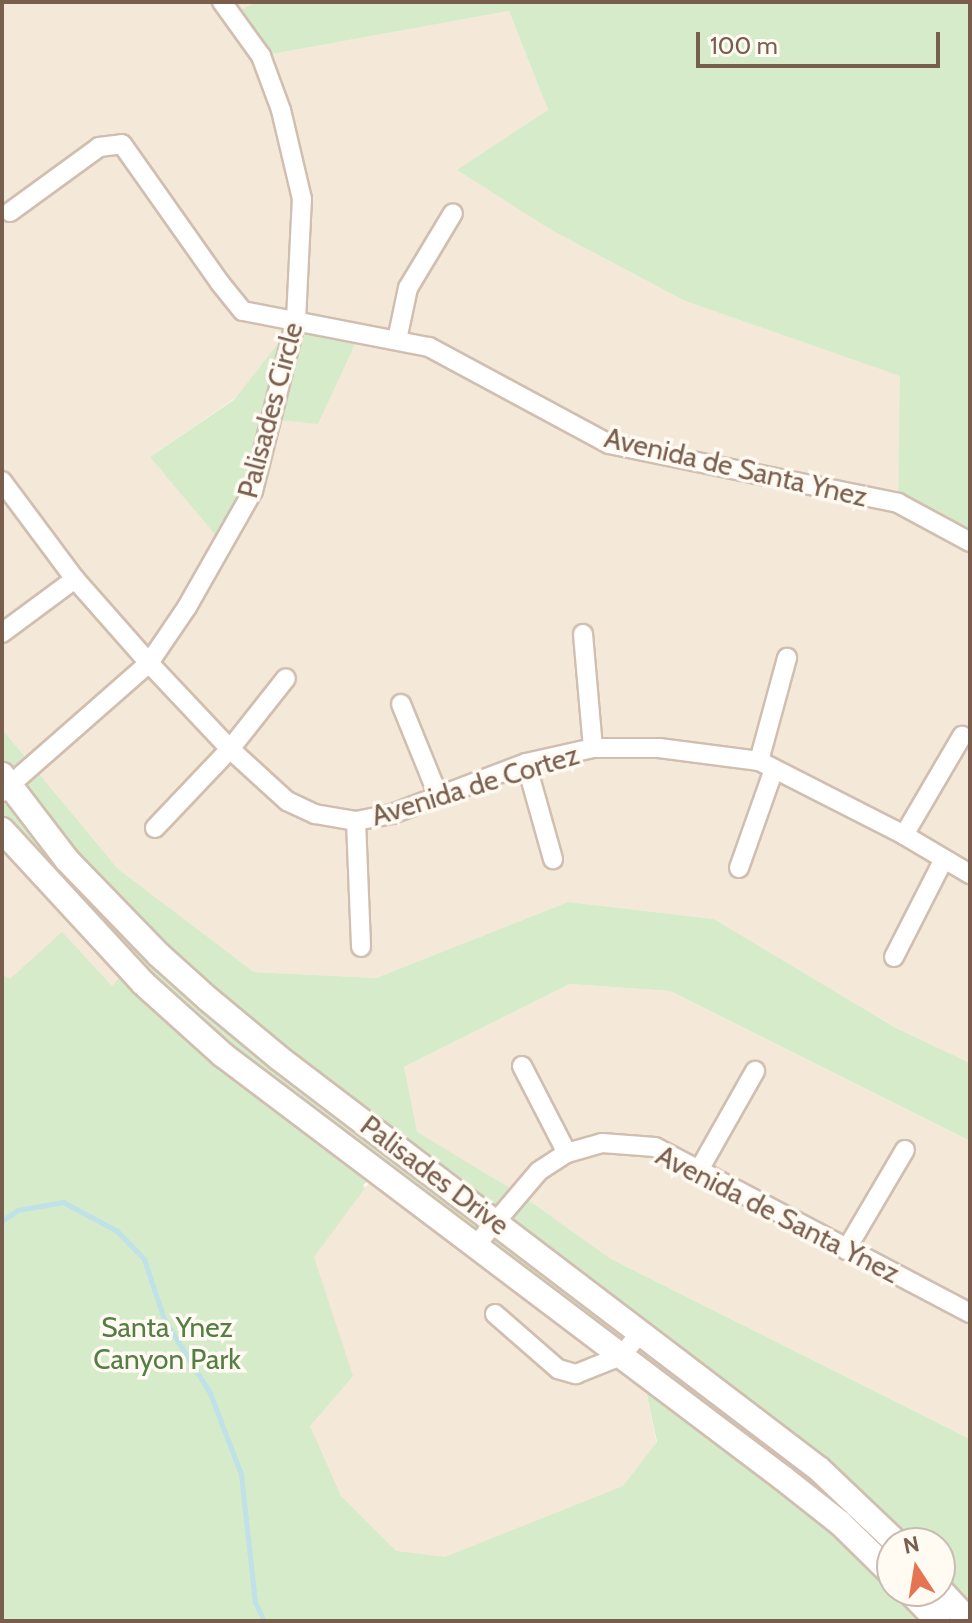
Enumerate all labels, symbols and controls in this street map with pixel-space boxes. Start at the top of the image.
scale bar [700,16,944,66]
text: 100 m [710,31,778,60]
street label: Palisades Circle [230,318,310,502]
street label: Avenida de Santa Ynez [601,420,871,514]
street label: Avenida de Cortez [367,737,583,833]
street label: Palisades Drive [354,1108,516,1242]
street label: Avenida de Santa Ynez [651,1138,905,1290]
park label: Santa Ynez Canyon Park [93,1310,241,1376]
north arrow [876,1527,956,1607]
text: N [901,1530,922,1560]

